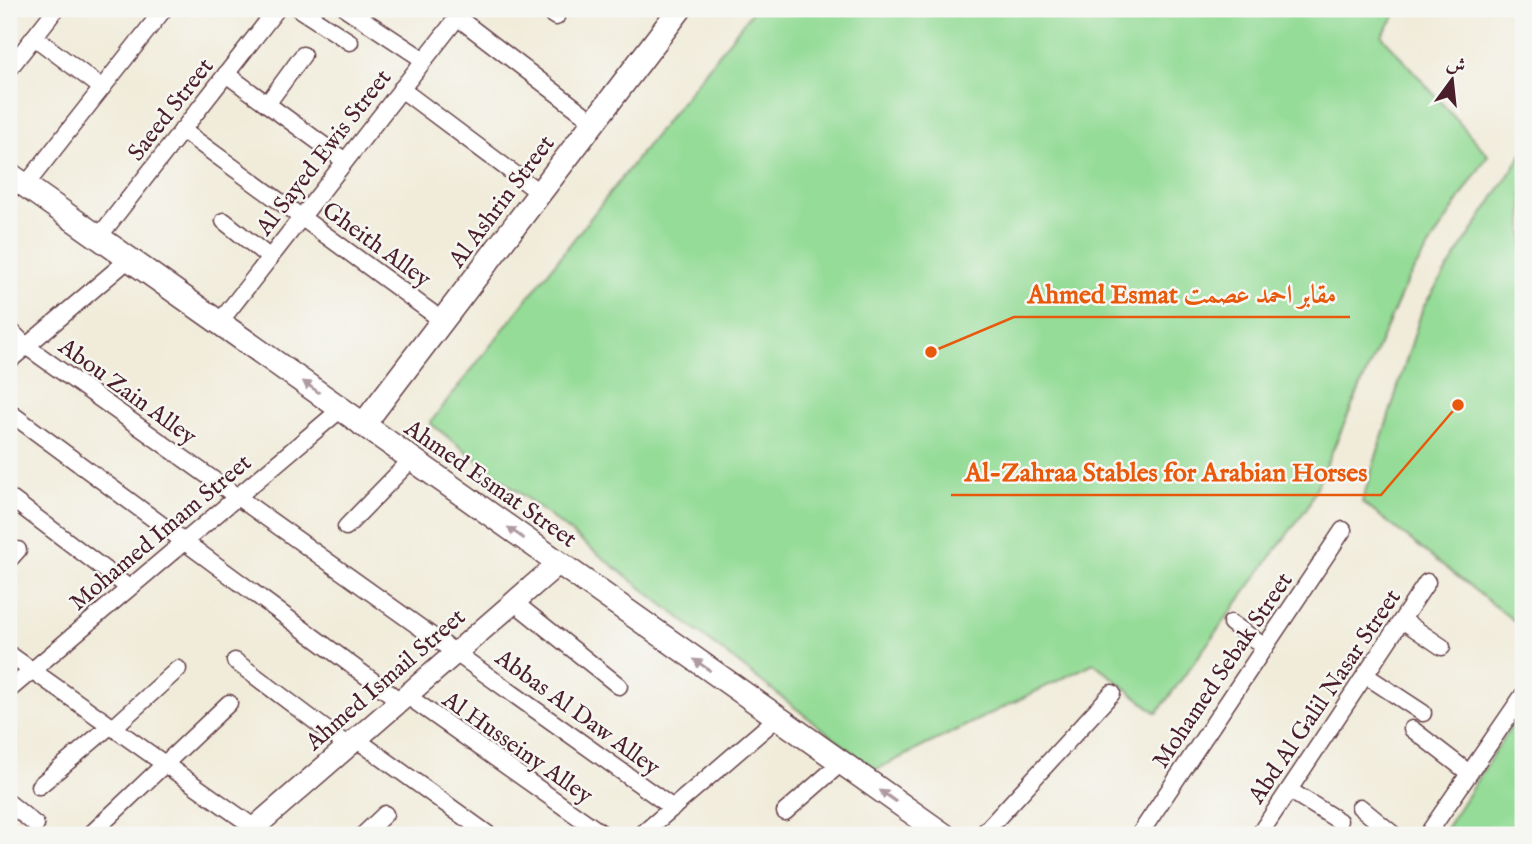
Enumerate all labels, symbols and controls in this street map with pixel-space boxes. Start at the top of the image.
north arrow [1416,46,1486,116]
text: ش [1444,51,1468,80]
street label: Saeed Street [121,52,221,168]
street label: Al Sayed Ewis Street [249,63,399,243]
street label: Al Ashrin Street [442,129,562,275]
street label: Gheith Alley [315,195,437,295]
callout: Ahmed Esmat مقابر احمد عصمت [1014,270,1350,317]
text: Ahmed Esmat مقابر احمد عصمت [1027,279,1336,312]
street label: Abou Zain Alley [51,331,202,453]
one-way arrow [302,381,320,395]
street label: Ahmed Esmat Street [397,413,582,555]
street label: Mohamed Imam Street [64,448,258,618]
callout: Al-Zahraa Stables for Arabian Horses [951,448,1381,495]
text: Al-Zahraa Stables for Arabian Horses [964,457,1367,490]
one-way arrow [507,526,525,540]
street label: Mohamed Sebak Street [1146,567,1300,775]
street label: Abd Al Galil Nasar Street [1241,584,1409,811]
street label: Ahmed Ismail Street [299,602,472,759]
street label: Abbas Al Daw Alley [488,642,666,784]
one-way arrow [693,658,711,672]
street label: Al Husseiny Alley [435,684,599,812]
one-way arrow [879,789,897,803]

